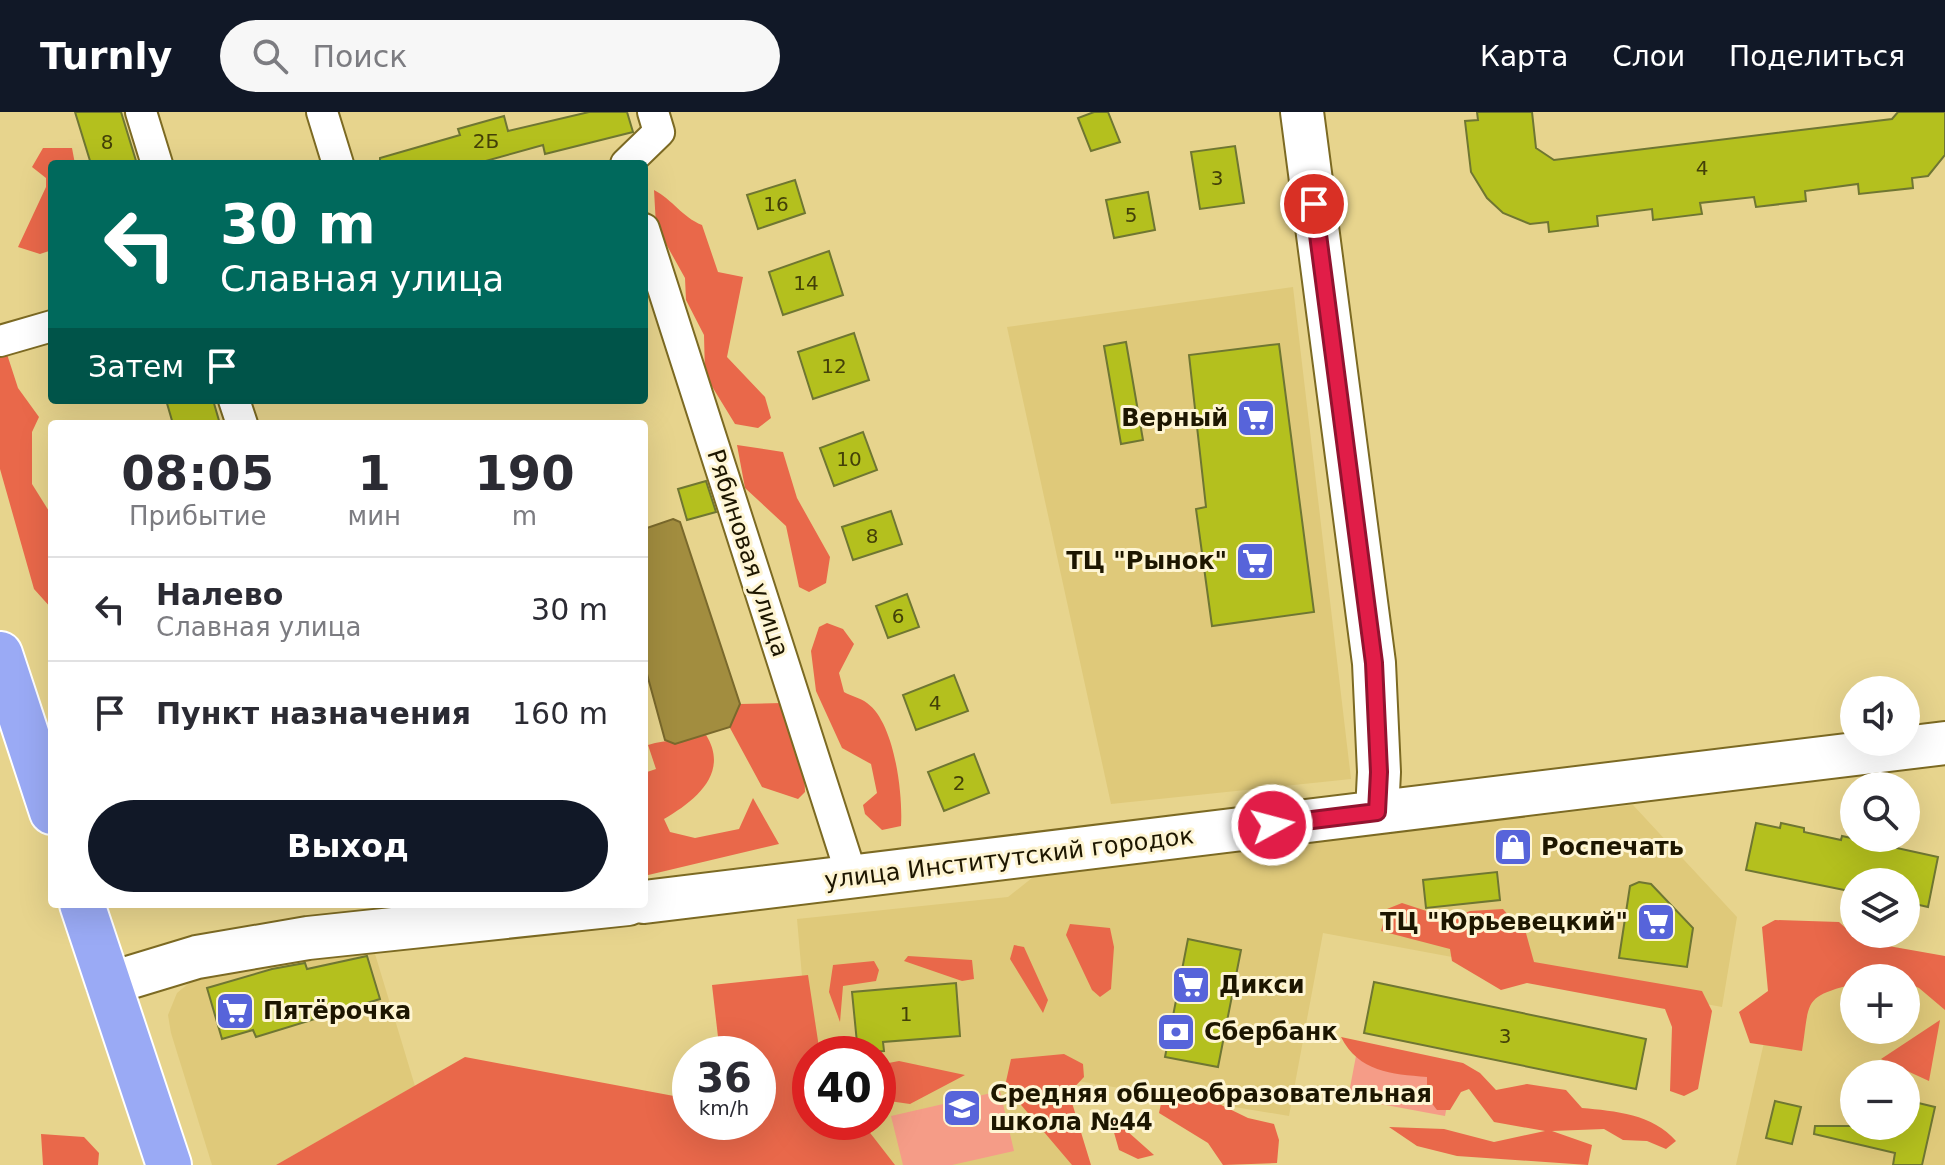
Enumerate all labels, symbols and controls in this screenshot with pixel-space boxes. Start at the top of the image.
search box [220,20,780,92]
text: Turnly [40,34,172,78]
icon: search [248,34,292,78]
text: Поиск [312,39,407,74]
text: Карта [1480,40,1568,73]
text: Слои [1612,40,1685,73]
text: Поделиться [1729,40,1905,73]
house number: 2Б [473,129,499,153]
house number: 8 [101,130,113,154]
house number: 4 [1696,156,1708,180]
house number: 3 [1211,166,1223,190]
pin [1280,170,1348,238]
icon: arrive [1292,182,1336,226]
text: 30 m [220,191,376,256]
icon: left [88,192,192,296]
house number: 16 [763,192,789,216]
house number: 5 [1125,203,1137,227]
text: Славная улица [220,258,504,299]
house number: 14 [793,271,819,295]
icon: arrive [200,344,244,388]
text: Затем [88,349,184,384]
house number: 12 [821,354,847,378]
supermarket icon: Верный [1235,397,1277,439]
place label: Верный [1121,404,1228,432]
text: 08:05 [121,445,274,501]
text: 1 [358,445,391,501]
text: 190 [474,445,575,501]
street label: Рябиновая улица [701,446,795,660]
house number: 10 [836,447,862,471]
text: Прибытие [129,501,267,531]
text: мин [348,501,401,531]
text: m [512,501,537,531]
house number: 8 [866,524,878,548]
supermarket icon: ТЦ "Рынок" [1234,540,1276,582]
place label: ТЦ "Рынок" [1066,547,1227,575]
text: Налево [156,577,283,612]
icon: left [88,587,132,631]
text: 30 m [531,592,608,627]
house number: 6 [892,604,904,628]
text: Славная улица [156,612,361,642]
map controls [1840,676,1920,1140]
button: sound [1840,676,1920,756]
icon: arrive [88,691,132,735]
house number: 4 [929,691,941,715]
text: Пункт назначения [156,696,471,731]
text: 160 m [512,696,608,731]
house number: 2 [953,771,965,795]
button: search [1840,772,1920,852]
position arrow [1230,783,1314,867]
button: Выход [88,800,608,892]
street label: улица Институтский городок [823,821,1195,895]
shop icon: Роспечать [1492,826,1534,868]
place label: Роспечать [1541,833,1684,861]
button: layers [1840,868,1920,948]
supermarket icon: ТЦ "Юрьевецкий" [1635,901,1677,943]
place label: ТЦ "Юрьевецкий" [1380,908,1628,936]
supermarket icon: Дикси [1170,964,1212,1006]
button: + [1840,964,1920,1044]
place label: Дикси [1219,971,1305,999]
supermarket icon: Пятёрочка [214,990,256,1032]
place label: Пятёрочка [263,997,411,1025]
house number: 1 [900,1002,912,1026]
bank icon: Сбербанк [1155,1011,1197,1053]
place label: Сбербанк [1204,1018,1338,1046]
house number: 3 [1499,1024,1511,1048]
speed limit sign: 40 [792,1036,896,1140]
text: 36 [696,1055,752,1101]
button: − [1840,1060,1920,1140]
place label: Средняя общеобразовательная школа №44 [990,1080,1432,1136]
school or university icon: Средняя общеобразовательная школа №44 [941,1087,983,1129]
text: km/h [699,1096,749,1120]

